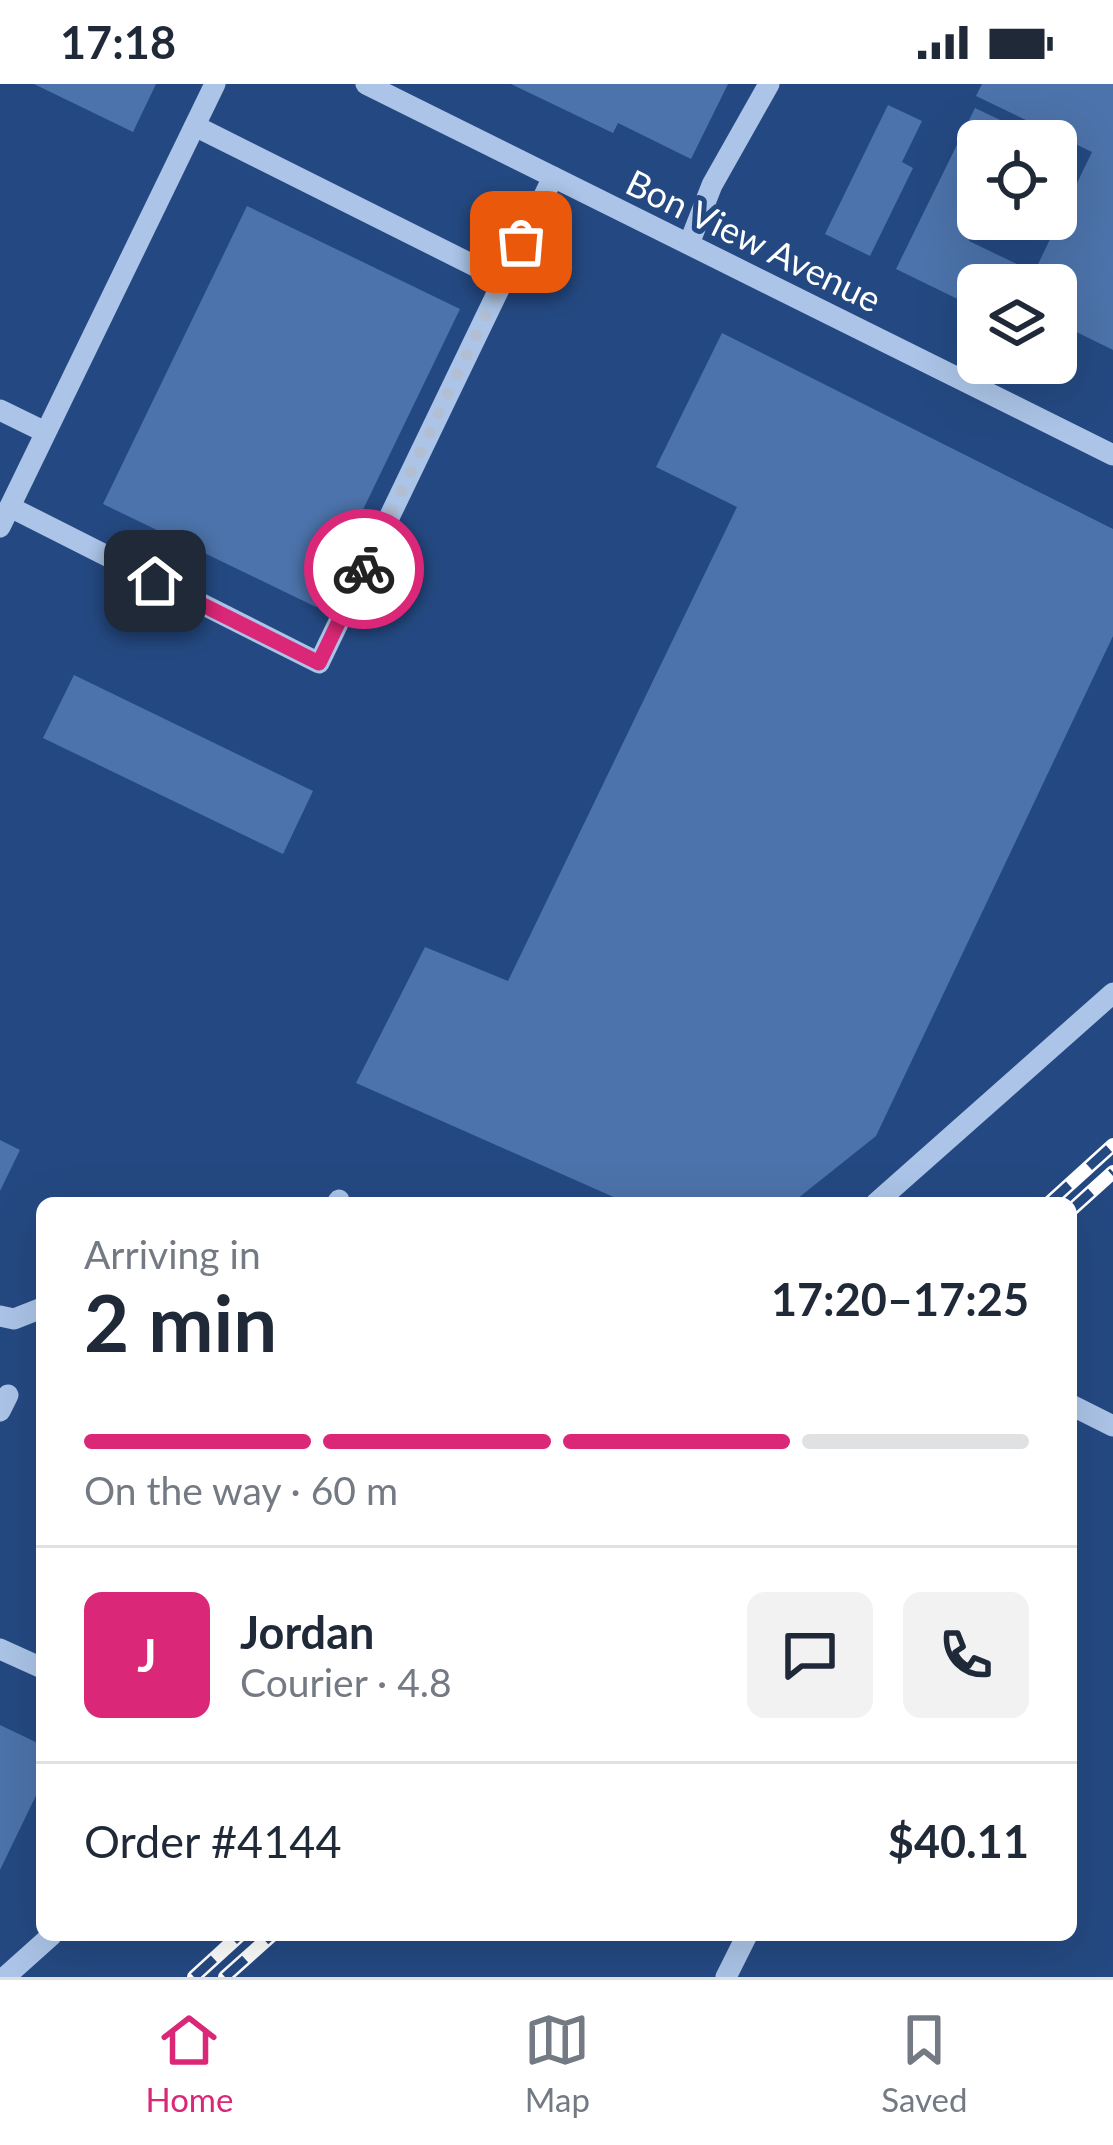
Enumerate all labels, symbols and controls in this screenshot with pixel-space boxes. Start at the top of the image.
text: 17:18 [60,15,176,69]
map controls [957,120,1077,384]
button: locate [957,120,1077,240]
street label: Bon View Avenue [619,159,889,321]
pin [470,191,572,293]
icon: bag [488,209,554,275]
button: layers [957,264,1077,384]
courier [304,509,424,629]
pin [104,530,206,632]
icon: bike [331,536,397,602]
icon: home [122,548,188,614]
text: Arriving in [84,1231,261,1277]
text: 17:20–17:25 [771,1272,1029,1326]
text: 2 min [84,1275,277,1369]
text: On the way · 60 m [84,1467,398,1513]
button: chat [747,1592,873,1718]
button: phone [903,1592,1029,1718]
text: Jordan [240,1605,374,1659]
text: J [137,1628,157,1682]
text: Courier · 4.8 [240,1659,452,1705]
text: Order #4144 [84,1814,342,1868]
text: $40.11 [888,1814,1029,1868]
tab: Home [145,2007,233,2119]
tab: Map [524,2007,590,2119]
tab: Saved [881,2007,968,2119]

